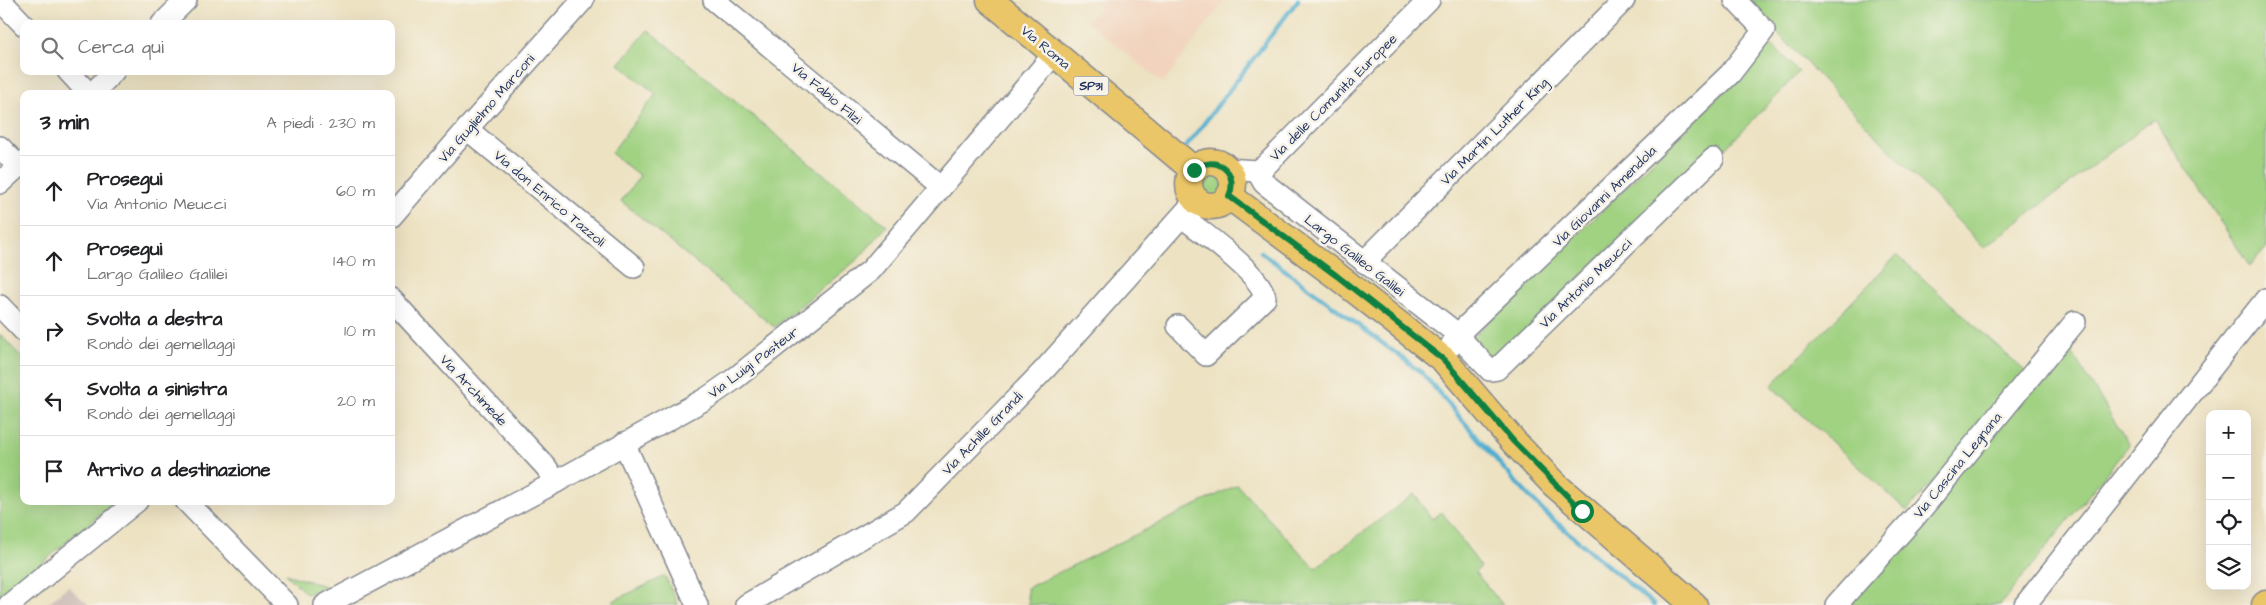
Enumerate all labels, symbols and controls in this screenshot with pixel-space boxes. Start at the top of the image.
search box [20,20,395,75]
street label: Via Roma [1016,21,1075,75]
street label: Via delle Comunità Europee [1265,29,1402,166]
icon: search [38,34,66,62]
text: Cerca qui [78,34,164,61]
street label: Via Guglielmo Marconi [434,50,540,167]
street label: Via Fabio Filzi [787,58,866,129]
street label: Via Martin Luther King [1436,73,1553,190]
road number: SP31 [1074,76,1108,95]
text: 3 min [40,108,89,137]
text: A piedi · 230 m [266,112,375,134]
street label: Via Giovanni Amendola [1548,142,1661,252]
street label: Via don Enrico Tazzoli [489,146,610,252]
route end [1183,159,1206,182]
text: Prosegui [87,166,162,193]
icon: ahead [40,177,68,205]
text: 60 m [336,180,375,202]
text: Via Antonio Meucci [87,193,226,215]
street label: Largo Galileo Galilei [1300,210,1409,301]
street label: Via Antonio Meucci [1535,234,1636,333]
text: Prosegui [87,236,162,263]
icon: ahead [40,247,68,275]
text: 140 m [333,250,375,272]
text: Largo Galileo Galilei [87,263,227,285]
text: Svolta a destra [87,306,222,333]
icon: right [40,317,68,345]
text: 10 m [344,320,375,342]
street label: Via Luigi Pasteur [704,322,803,403]
text: Rondò dei gemellaggi [87,333,235,355]
street label: Via Archimede [435,350,512,431]
text: Svolta a sinistra [87,376,227,403]
icon: left [40,387,68,415]
street label: Via Achille Grandi [938,388,1028,480]
text: 20 m [337,390,375,412]
text: Rondò dei gemellaggi [87,403,235,425]
street label: Via Cascina Legnana [1909,408,2007,523]
map controls [2206,410,2251,590]
button: + [2206,410,2251,455]
button: − [2206,455,2251,500]
icon: arrive [40,457,68,485]
text: Arrivo a destinazione [87,457,270,484]
route start [1571,500,1594,523]
button: locate [2206,500,2251,545]
button: layers [2206,545,2251,590]

